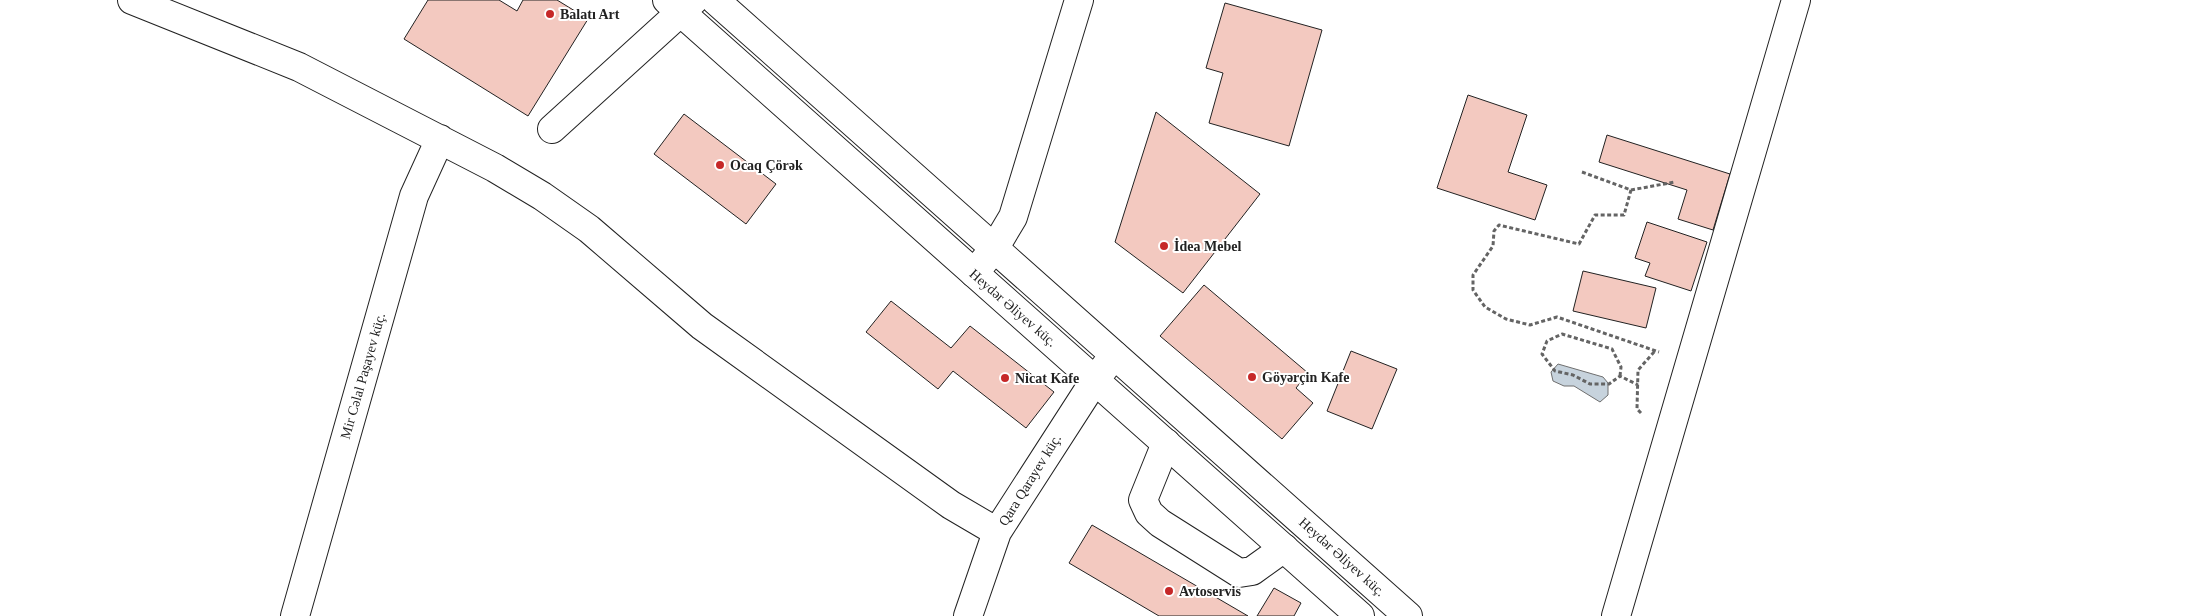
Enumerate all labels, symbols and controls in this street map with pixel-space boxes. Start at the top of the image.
place label: Balatı Art [560,7,620,22]
marker: Balatı Art [544,8,556,20]
place label: Ocaq Çörək [730,158,803,173]
marker: Ocaq Çörək [714,159,726,171]
place label: İdea Mebel [1174,238,1241,254]
marker: İdea Mebel [1158,240,1170,252]
street label: Heydər Əliyev küç. [967,266,1059,350]
street label: Mir Cəlal Paşayev küç. [338,311,388,441]
place label: Göyərçin Kafe [1262,370,1349,385]
place label: Nicat Kafe [1015,371,1079,386]
marker: Göyərçin Kafe [1246,371,1258,383]
marker: Nicat Kafe [999,372,1011,384]
street label: Qara Qarayev küç. [996,431,1064,529]
street label: Heydər Əliyev küç. [1296,515,1388,599]
place label: Avtoservis [1179,584,1241,599]
marker: Avtoservis [1163,585,1175,597]

